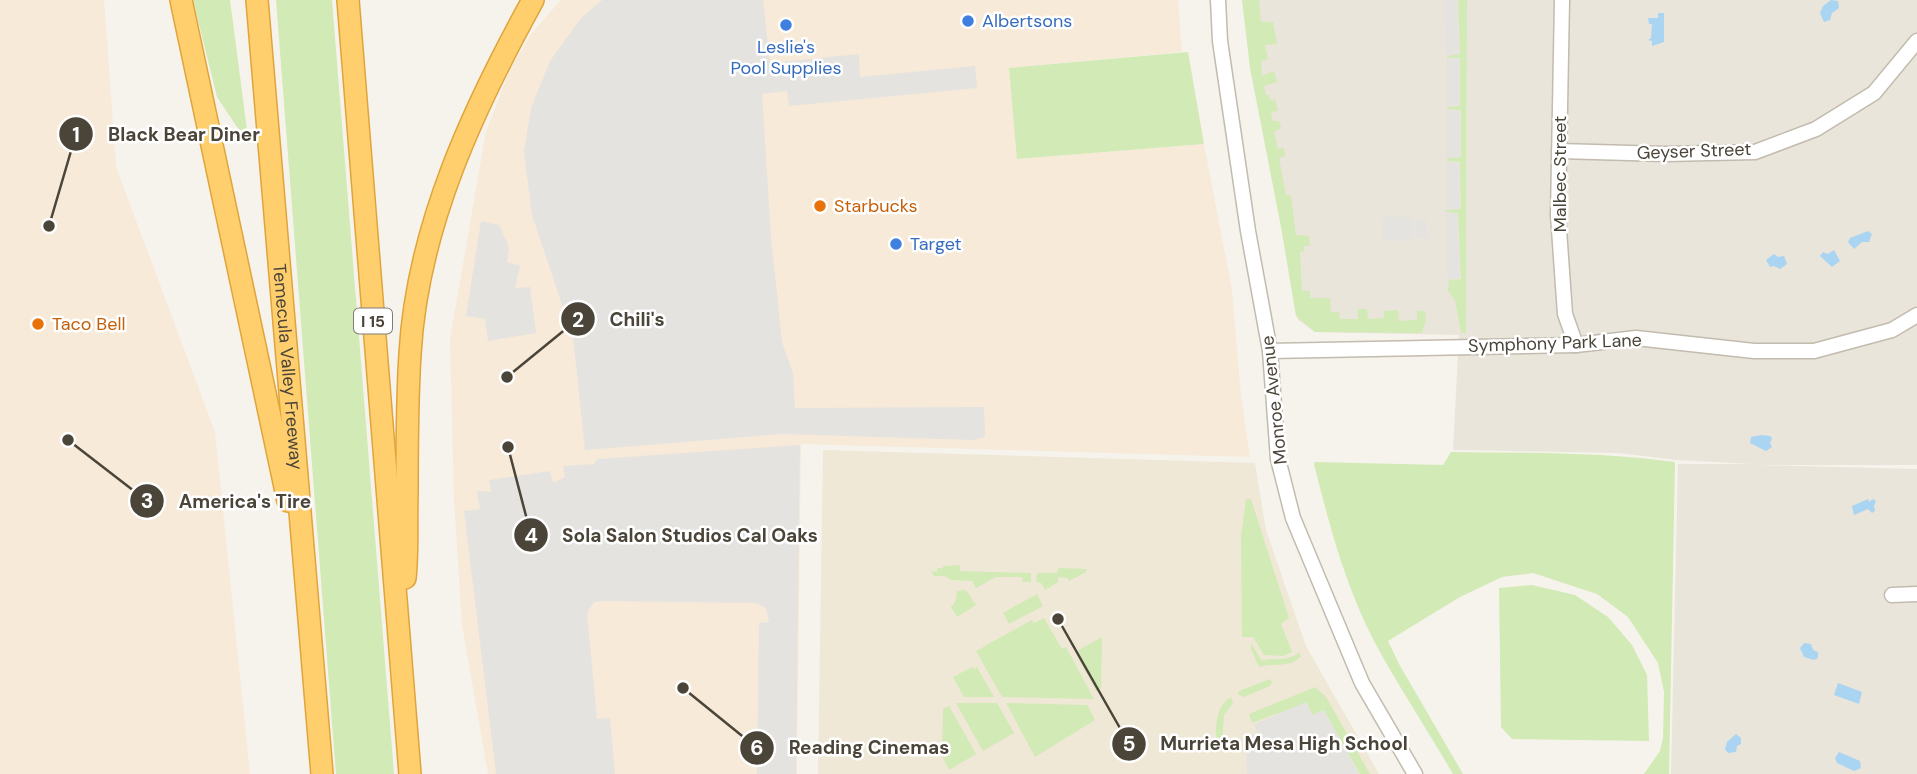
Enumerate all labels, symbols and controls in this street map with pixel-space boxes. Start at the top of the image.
place label: Albertsons [982,9,1072,33]
marker: Albertsons [960,13,976,29]
marker: Leslie's Pool Supplies [778,17,794,33]
place label: Leslie's Pool Supplies [731,35,841,80]
callout: Black Bear Diner [59,114,273,154]
street label: Malbec Street [1548,116,1572,232]
text: 1 [72,121,80,149]
text: Black Bear Diner [108,122,260,147]
street label: Geyser Street [1636,137,1752,165]
place label: Starbucks [834,194,917,218]
marker: Starbucks [812,198,828,214]
place label: Target [910,232,962,256]
marker: Target [888,236,904,252]
street label: Temecula Valley Freeway [267,263,308,471]
callout: Chili's [561,299,679,339]
text: 2 [572,306,584,334]
text: Chili's [609,307,665,332]
road number: I 15 [354,308,392,334]
place label: Taco Bell [52,312,125,336]
marker: Taco Bell [30,316,46,332]
street label: Symphony Park Lane [1468,328,1642,358]
street label: Monroe Avenue [1255,334,1293,466]
callout: America's Tire [129,481,325,521]
text: 3 [141,487,153,515]
text: America's Tire [179,489,311,514]
callout: Sola Salon Studios Cal Oaks [513,515,832,555]
text: 4 [524,522,538,550]
text: Sola Salon Studios Cal Oaks [562,523,818,548]
callout: Murrieta Mesa High School [1112,724,1422,764]
callout: Reading Cinemas [740,728,963,768]
text: 5 [1122,730,1136,758]
text: Murrieta Mesa High School [1160,731,1408,756]
text: 6 [750,734,764,762]
text: Reading Cinemas [789,735,949,760]

